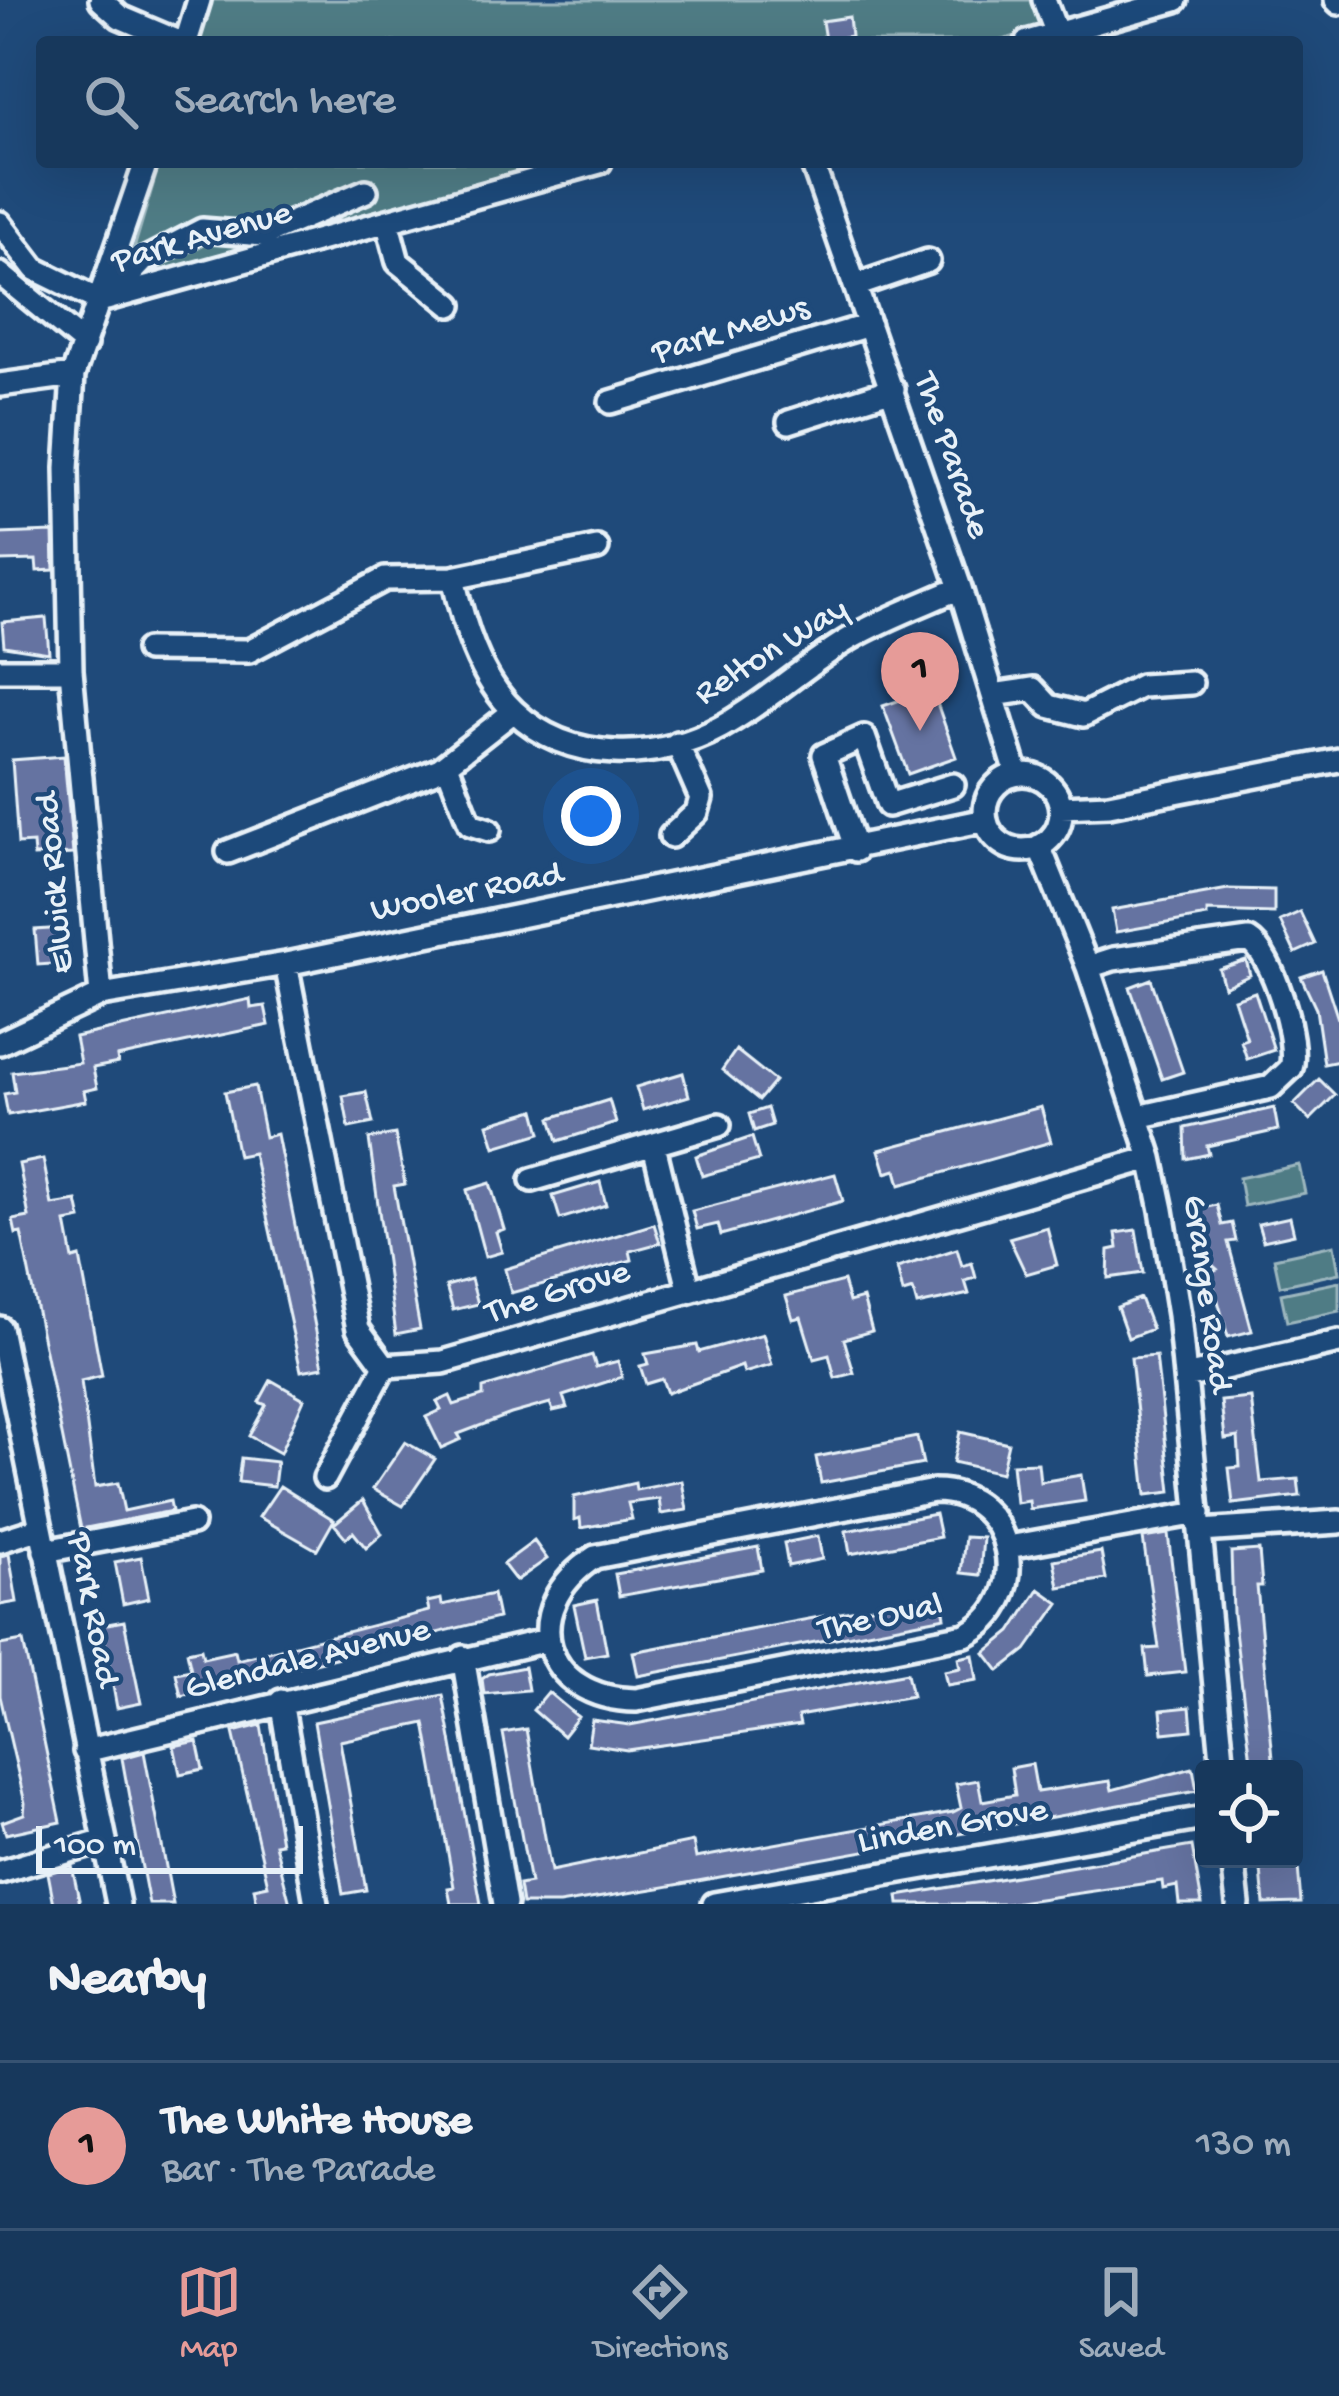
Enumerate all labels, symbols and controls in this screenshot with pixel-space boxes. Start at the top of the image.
search box [36,36,1303,168]
icon: search [78,69,144,135]
text: Search here [174,76,396,129]
street label: Park Avenue [106,193,297,285]
street label: Park Mews [646,287,816,377]
street label: The Parade [901,366,999,545]
street label: Relton Way [687,589,857,717]
pin: 1 [881,632,959,731]
your location [561,786,621,846]
street label: Elwick Road [27,788,86,975]
street label: Wooler Road [367,854,569,934]
street label: Grange Road [1170,1193,1241,1398]
street label: The Grove [479,1252,636,1337]
street label: Park Road [55,1528,128,1693]
street label: The Oval [813,1585,947,1654]
street label: Glendale Avenue [181,1610,435,1712]
map controls [1195,1760,1303,1868]
button: locate [1195,1760,1303,1868]
street label: Linden Grove [855,1790,1052,1866]
scale bar [36,1820,303,1873]
text: 100 m [54,1828,136,1866]
text: Nearby [48,1952,206,2012]
text: The White House [162,2096,472,2149]
text: 1 [79,2123,95,2169]
text: 130 m [1196,2123,1291,2169]
text: Bar · The Parade [162,2149,435,2195]
tab: Map [176,2259,242,2369]
tab: Directions [593,2259,727,2369]
tab: Saved [1079,2259,1163,2369]

